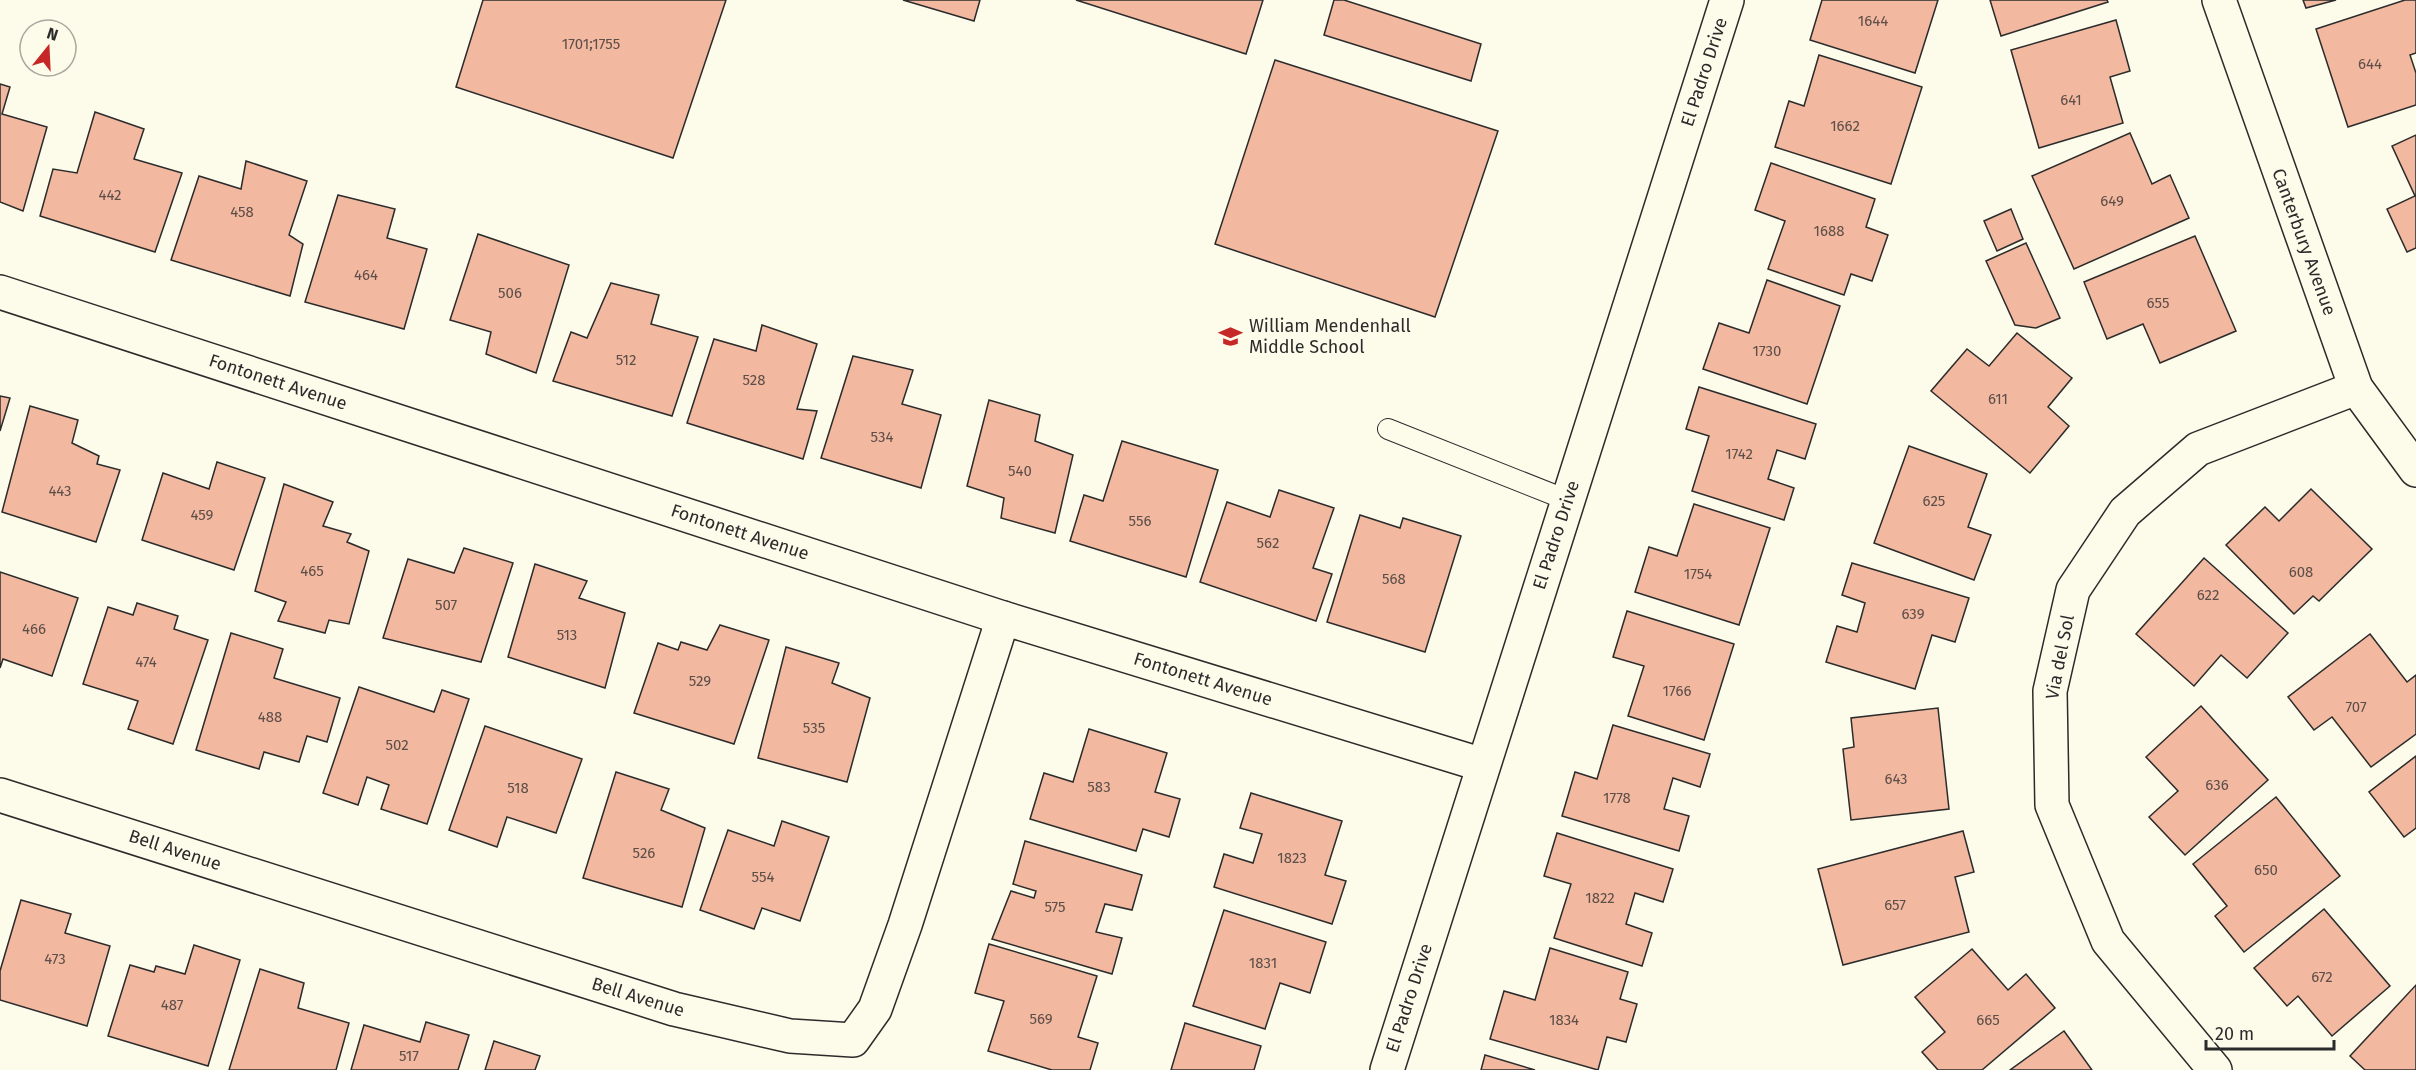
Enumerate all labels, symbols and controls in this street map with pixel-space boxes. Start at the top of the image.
house number: 1644 [1858,12,1888,30]
street label: El Padro Drive [1676,15,1732,129]
north arrow [18,18,78,78]
text: N [45,24,60,45]
house number: 1701;1755 [562,35,620,53]
house number: 644 [2358,55,2382,73]
house number: 641 [2060,91,2082,109]
house number: 1662 [1830,117,1860,135]
street label: Canterbury Avenue [2267,166,2341,318]
house number: 442 [98,186,122,204]
house number: 649 [2100,192,2124,210]
house number: 458 [230,203,254,221]
house number: 1688 [1813,222,1845,240]
house number: 464 [354,266,378,284]
house number: 506 [498,284,522,302]
house number: 655 [2147,294,2169,312]
place label: William Mendenhall Middle School [1249,315,1411,358]
school or university icon: William Mendenhall Middle School [1218,323,1244,349]
house number: 1730 [1753,342,1781,360]
street label: Fontonett Avenue [206,349,350,415]
house number: 512 [616,351,636,369]
house number: 528 [742,371,766,389]
house number: 611 [1988,390,2008,408]
house number: 534 [871,428,893,446]
house number: 1742 [1725,445,1753,463]
house number: 540 [1008,462,1032,480]
street label: El Padro Drive [1528,478,1584,592]
house number: 443 [48,482,72,500]
house number: 625 [1923,492,1945,510]
street label: Fontonett Avenue [668,499,812,565]
house number: 459 [191,506,214,524]
house number: 556 [1129,512,1151,530]
house number: 562 [1257,534,1279,552]
house number: 465 [300,562,324,580]
house number: 608 [2289,563,2313,581]
house number: 1754 [1684,565,1712,583]
house number: 568 [1382,570,1406,588]
house number: 622 [2197,586,2219,604]
house number: 507 [435,596,457,614]
house number: 639 [1901,605,1925,623]
street label: Via del Sol [2041,613,2079,701]
house number: 466 [22,620,46,638]
house number: 513 [557,626,577,644]
street label: Fontonett Avenue [1131,647,1275,711]
house number: 474 [135,653,157,671]
house number: 529 [689,672,711,690]
house number: 1766 [1663,682,1691,700]
house number: 707 [2345,698,2367,716]
house number: 488 [258,708,282,726]
house number: 535 [803,719,825,737]
house number: 502 [385,736,409,754]
house number: 643 [1884,770,1908,788]
house number: 636 [2205,776,2229,794]
house number: 583 [1087,778,1111,796]
house number: 518 [507,779,529,797]
house number: 1778 [1603,789,1631,807]
street label: Bell Avenue [126,825,224,875]
house number: 526 [633,844,655,862]
house number: 1823 [1277,849,1307,867]
house number: 650 [2254,861,2278,879]
house number: 554 [752,868,774,886]
house number: 1822 [1585,889,1615,907]
house number: 657 [1884,896,1906,914]
house number: 575 [1044,898,1066,916]
street label: El Padro Drive [1381,941,1437,1055]
house number: 473 [44,950,66,968]
house number: 1831 [1249,954,1277,972]
house number: 672 [2311,968,2333,986]
street label: Bell Avenue [589,972,687,1022]
house number: 487 [161,996,184,1014]
house number: 569 [1029,1010,1053,1028]
house number: 1834 [1549,1011,1579,1029]
house number: 665 [1976,1011,2000,1029]
scale bar [2206,1013,2334,1051]
text: 20 m [2215,1023,2254,1045]
house number: 517 [399,1047,419,1065]

